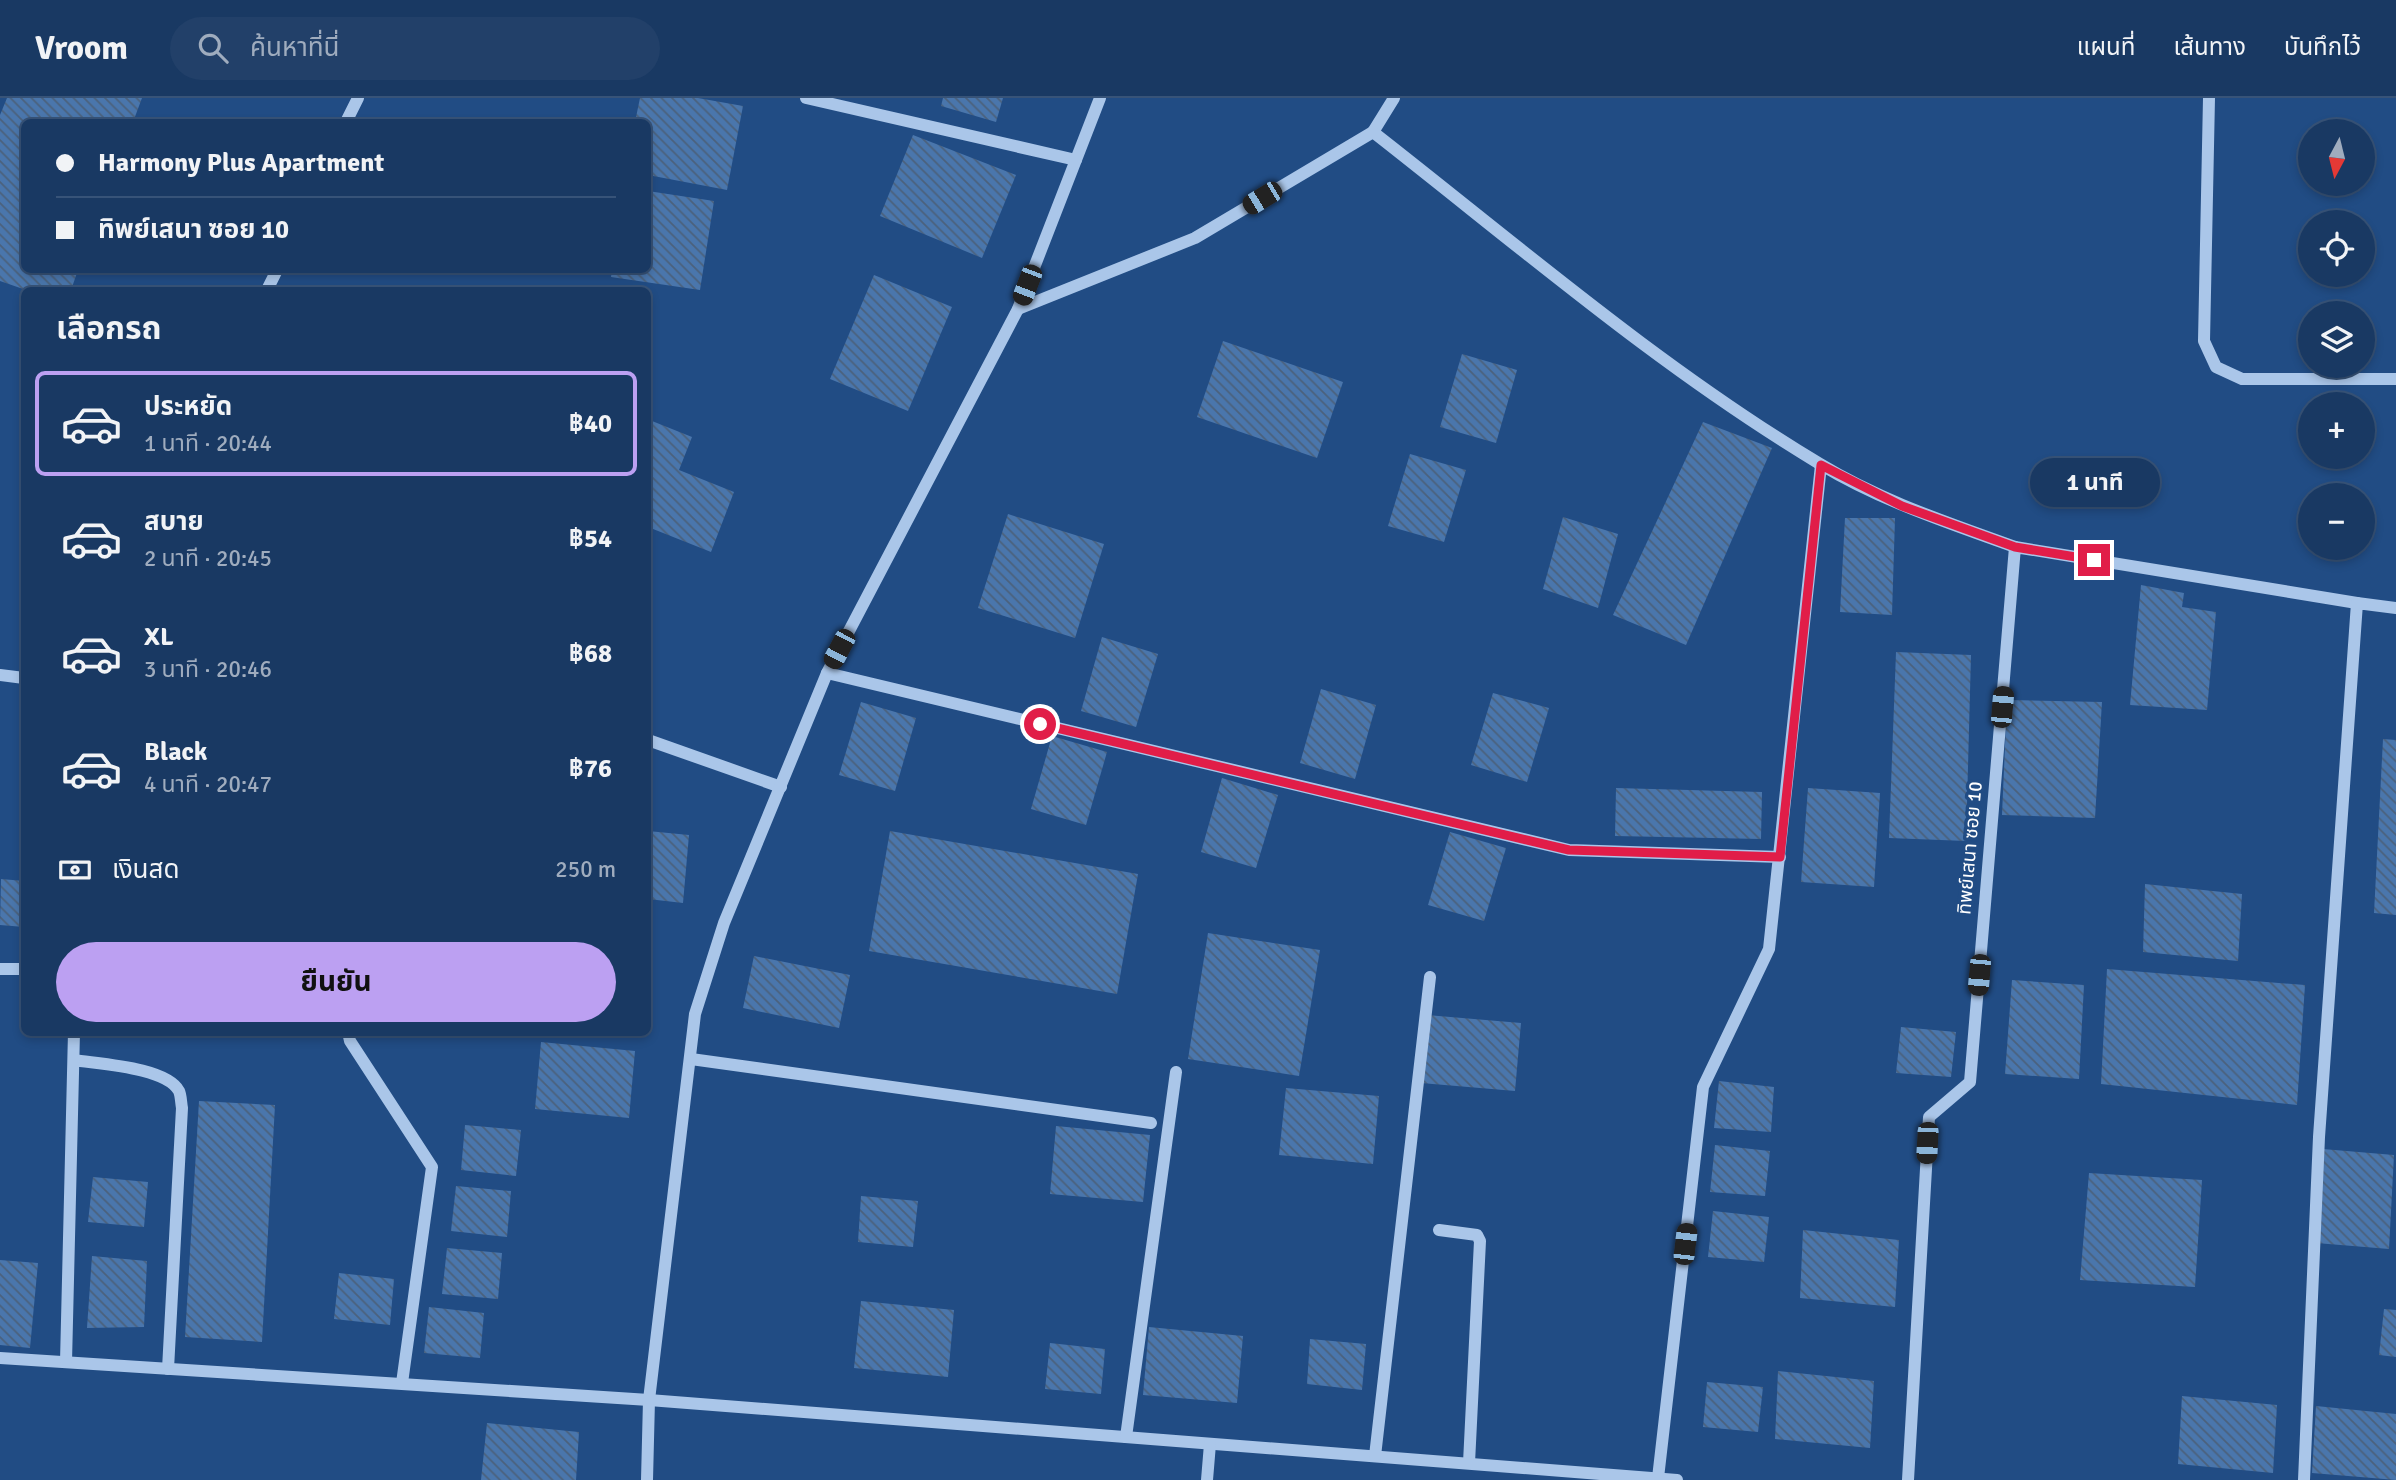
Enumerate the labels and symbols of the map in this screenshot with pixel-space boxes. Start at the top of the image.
north arrow [2298,119,2375,196]
car [1239,178,1286,218]
car [1010,262,1045,308]
callout: 1 นาที [2029,458,2159,508]
route end [2078,544,2110,576]
car [820,626,859,672]
car [1990,685,2015,729]
route start [1024,708,1056,740]
street label: ทิพย์เสนา ซอย 10 [1952,781,1988,915]
car [1967,953,1992,997]
car [1916,1121,1939,1165]
car [1673,1222,1698,1266]

